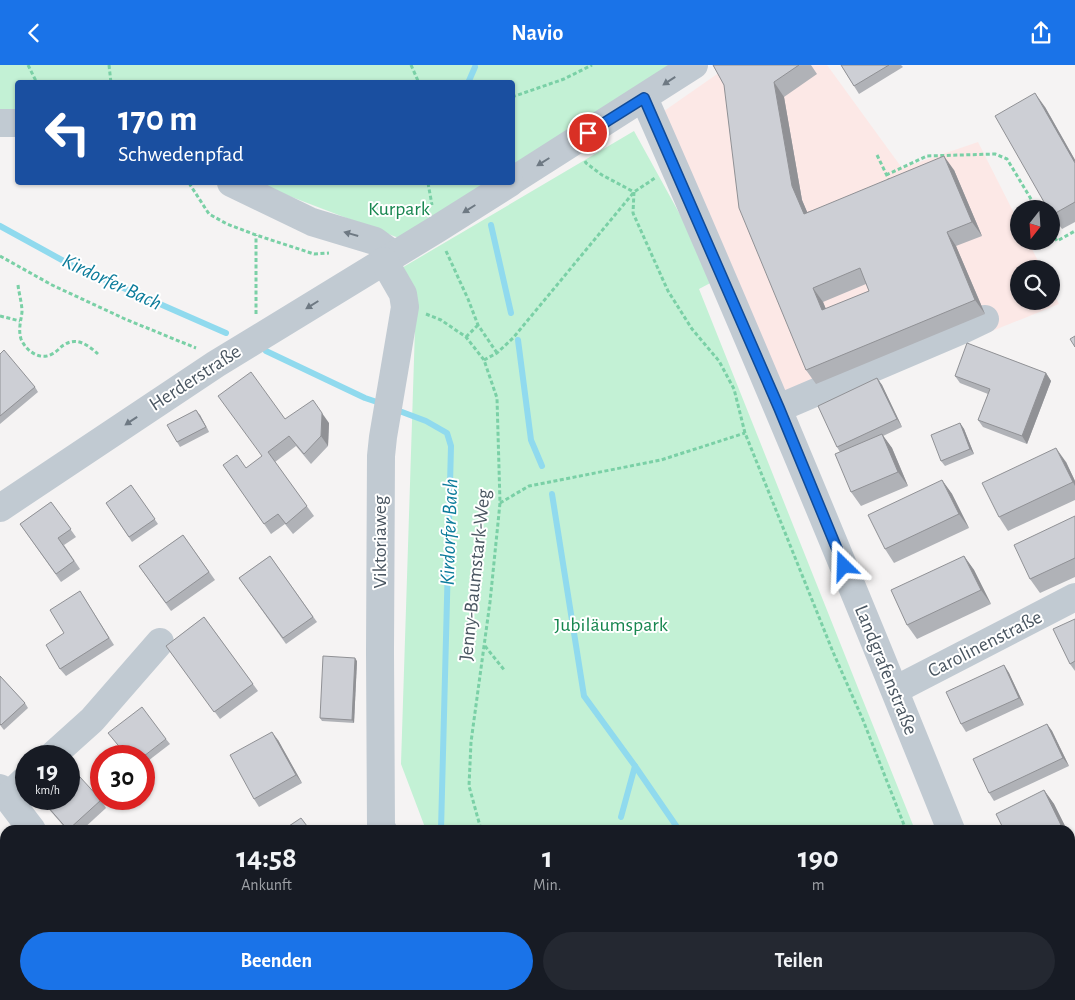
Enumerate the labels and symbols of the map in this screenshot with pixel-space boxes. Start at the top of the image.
one-way arrow [662,77,676,86]
pin [567,112,609,154]
one-way arrow [537,157,550,166]
park label: Kurpark [368,199,430,219]
north arrow [1010,200,1060,250]
one-way arrow [463,204,476,213]
one-way arrow [344,229,359,237]
water label: Kirdorfer Bach [59,250,165,314]
one-way arrow [306,300,319,310]
street label: Herderstraße [146,341,244,415]
one-way arrow [124,416,138,425]
water label: Kirdorfer Bach [437,478,461,586]
street label: Jenny-Baumstark-Weg [456,488,494,662]
street label: Viktoriaweg [370,495,390,589]
position arrow [817,539,869,591]
street label: Landgrafenstraße [851,602,921,738]
street label: Carolinenstraße [925,607,1045,681]
park label: Jubiläumspark [554,615,668,635]
speed limit sign: 30 [90,745,155,810]

